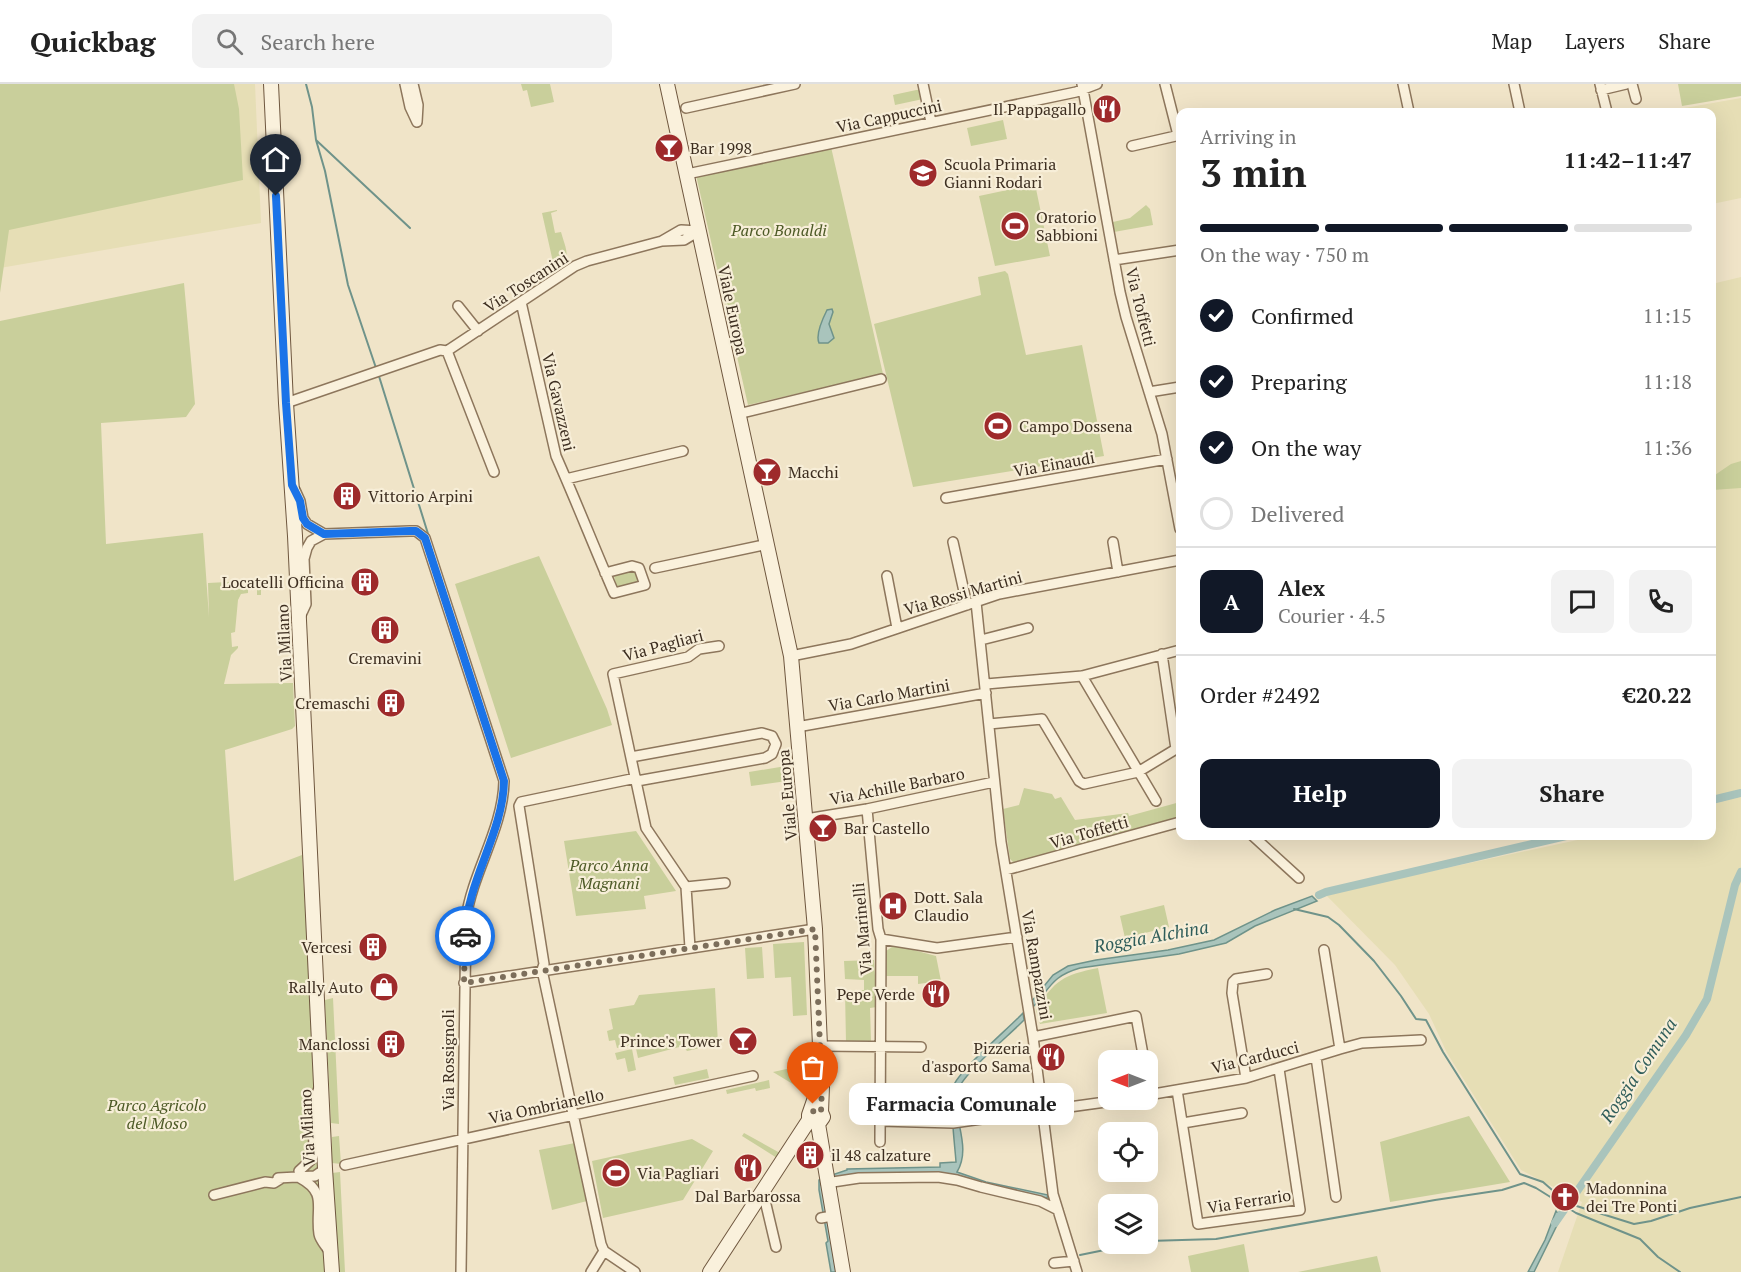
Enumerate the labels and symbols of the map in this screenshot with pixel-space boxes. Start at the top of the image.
restaurant icon: Il Pappagallo [1091,93,1123,125]
street label: Via Cappuccini [834,94,944,138]
place label: Il Pappagallo [993,98,1086,120]
bar icon: Bar 1998 [653,132,685,164]
pin [250,134,301,196]
place label: Bar 1998 [690,137,752,159]
place label: Scuola Primaria Gianni Rodari [944,153,1056,193]
school or university icon: Scuola Primaria Gianni Rodari [907,157,939,189]
place label: Oratorio Sabbioni [1036,206,1098,246]
sports icon: Oratorio Sabbioni [999,210,1031,242]
park label: Parco Bonaldi [730,219,827,241]
street label: Via Toscanini [480,246,573,318]
street label: Viale Europa [713,263,753,357]
street label: Via Toffetti [1121,265,1161,349]
street label: Via Gavazzeni [537,351,581,454]
sports icon: Campo Dossena [982,410,1014,442]
place label: Campo Dossena [1019,415,1133,437]
street label: Via Einaudi [1012,446,1097,482]
bar icon: Macchi [751,456,783,488]
place label: Macchi [788,461,839,483]
building icon: Vittorio Arpini [331,480,363,512]
place label: Vittorio Arpini [368,485,473,507]
building icon: Locatelli Officina [349,566,381,598]
street label: Via Rossi Martini [901,566,1025,620]
place label: Locatelli Officina [222,571,344,593]
street label: Via Milano [271,603,297,682]
building icon: Cremavini [369,614,401,646]
street label: Via Pagliari [620,624,706,666]
place label: Cremavini [348,647,422,669]
street label: Via Carlo Martini [827,673,952,717]
building icon: Cremaschi [375,687,407,719]
place label: Cremaschi [295,692,370,714]
street label: Viale Europa [772,749,802,841]
street label: Via Achille Barbaro [828,762,966,810]
street label: Via Toffetti [1047,810,1131,854]
bar icon: Bar Castello [807,812,839,844]
place label: Bar Castello [844,817,930,839]
park label: Parco Anna Magnani [568,854,649,894]
street label: Via Marinelli [847,882,877,976]
place label: Dott. Sala Claudio [914,886,983,926]
hospital icon: Dott. Sala Claudio [877,890,909,922]
courier [435,906,495,966]
street label: Via Rampazzini [1016,908,1058,1022]
water label: Roggia Alchina [1091,914,1210,958]
building icon: Vercesi [357,931,389,963]
place label: Vercesi [301,936,352,958]
shop icon: Rally Auto [368,971,400,1003]
place label: Rally Auto [289,976,363,998]
restaurant icon: Pepe Verde [920,978,952,1010]
place label: Pepe Verde [837,983,915,1005]
street label: Via Rossignoli [437,1009,459,1111]
water label: Roggia Comuna [1594,1013,1682,1128]
bar icon: Prince's Tower [727,1025,759,1057]
building icon: Manclossi [375,1028,407,1060]
place label: Prince's Tower [620,1030,723,1052]
place label: Manclossi [299,1033,370,1055]
street label: Via Carducci [1209,1035,1301,1079]
place label: Pizzeria d'asporto Sama [922,1037,1030,1077]
restaurant icon: Pizzeria d'asporto Sama [1035,1041,1067,1073]
pin [787,1042,838,1104]
north arrow [1098,1050,1158,1110]
street label: Via Ombrianello [486,1083,606,1129]
callout: Farmacia Comunale [849,1083,1074,1125]
street label: Via Milano [294,1088,320,1167]
park label: Parco Agricolo del Moso [107,1094,206,1134]
building icon: il 48 calzature [794,1139,826,1171]
place label: il 48 calzature [831,1144,931,1166]
restaurant icon: Dal Barbarossa [732,1152,764,1184]
sports icon: Via Pagliari [600,1157,632,1189]
place label: Via Pagliari [637,1162,720,1184]
place label: Madonnina dei Tre Ponti [1586,1177,1677,1217]
church icon: Madonnina dei Tre Ponti [1549,1181,1581,1213]
street label: Via Ferrario [1205,1183,1293,1218]
place label: Dal Barbarossa [695,1185,801,1207]

